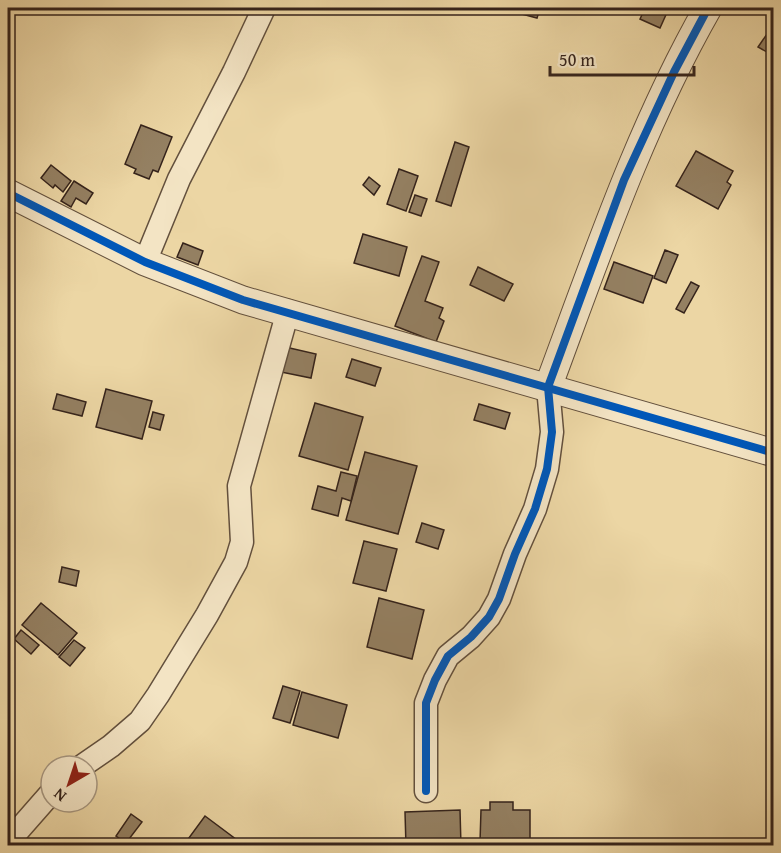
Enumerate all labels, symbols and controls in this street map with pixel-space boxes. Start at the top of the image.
scale bar [550,39,694,77]
text: 50 m [559,46,595,73]
north arrow [39,754,99,814]
text: N [48,783,71,808]

